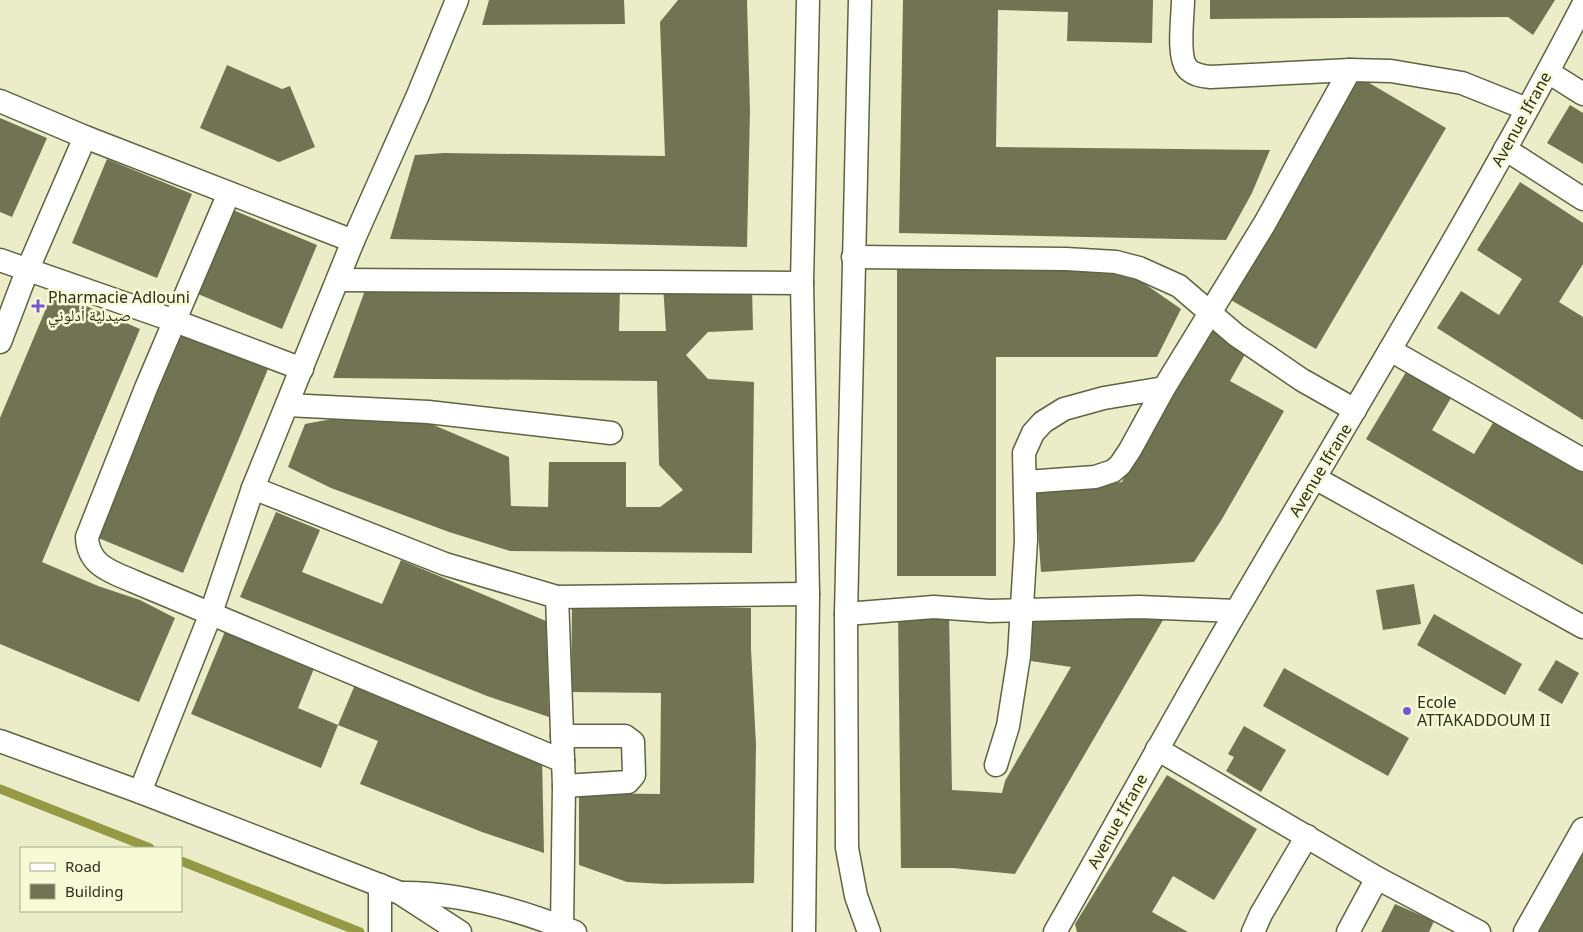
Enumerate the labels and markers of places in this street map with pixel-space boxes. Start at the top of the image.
place label: Pharmacie Adlouni صيدلية أدلوني [48,286,190,328]
marker: Pharmacie Adlouni صيدلية أدلوني [32,300,44,312]
place label: Ecole ATTAKADDOUM II [1417,691,1551,731]
marker: Ecole ATTAKADDOUM II [1401,705,1413,717]

